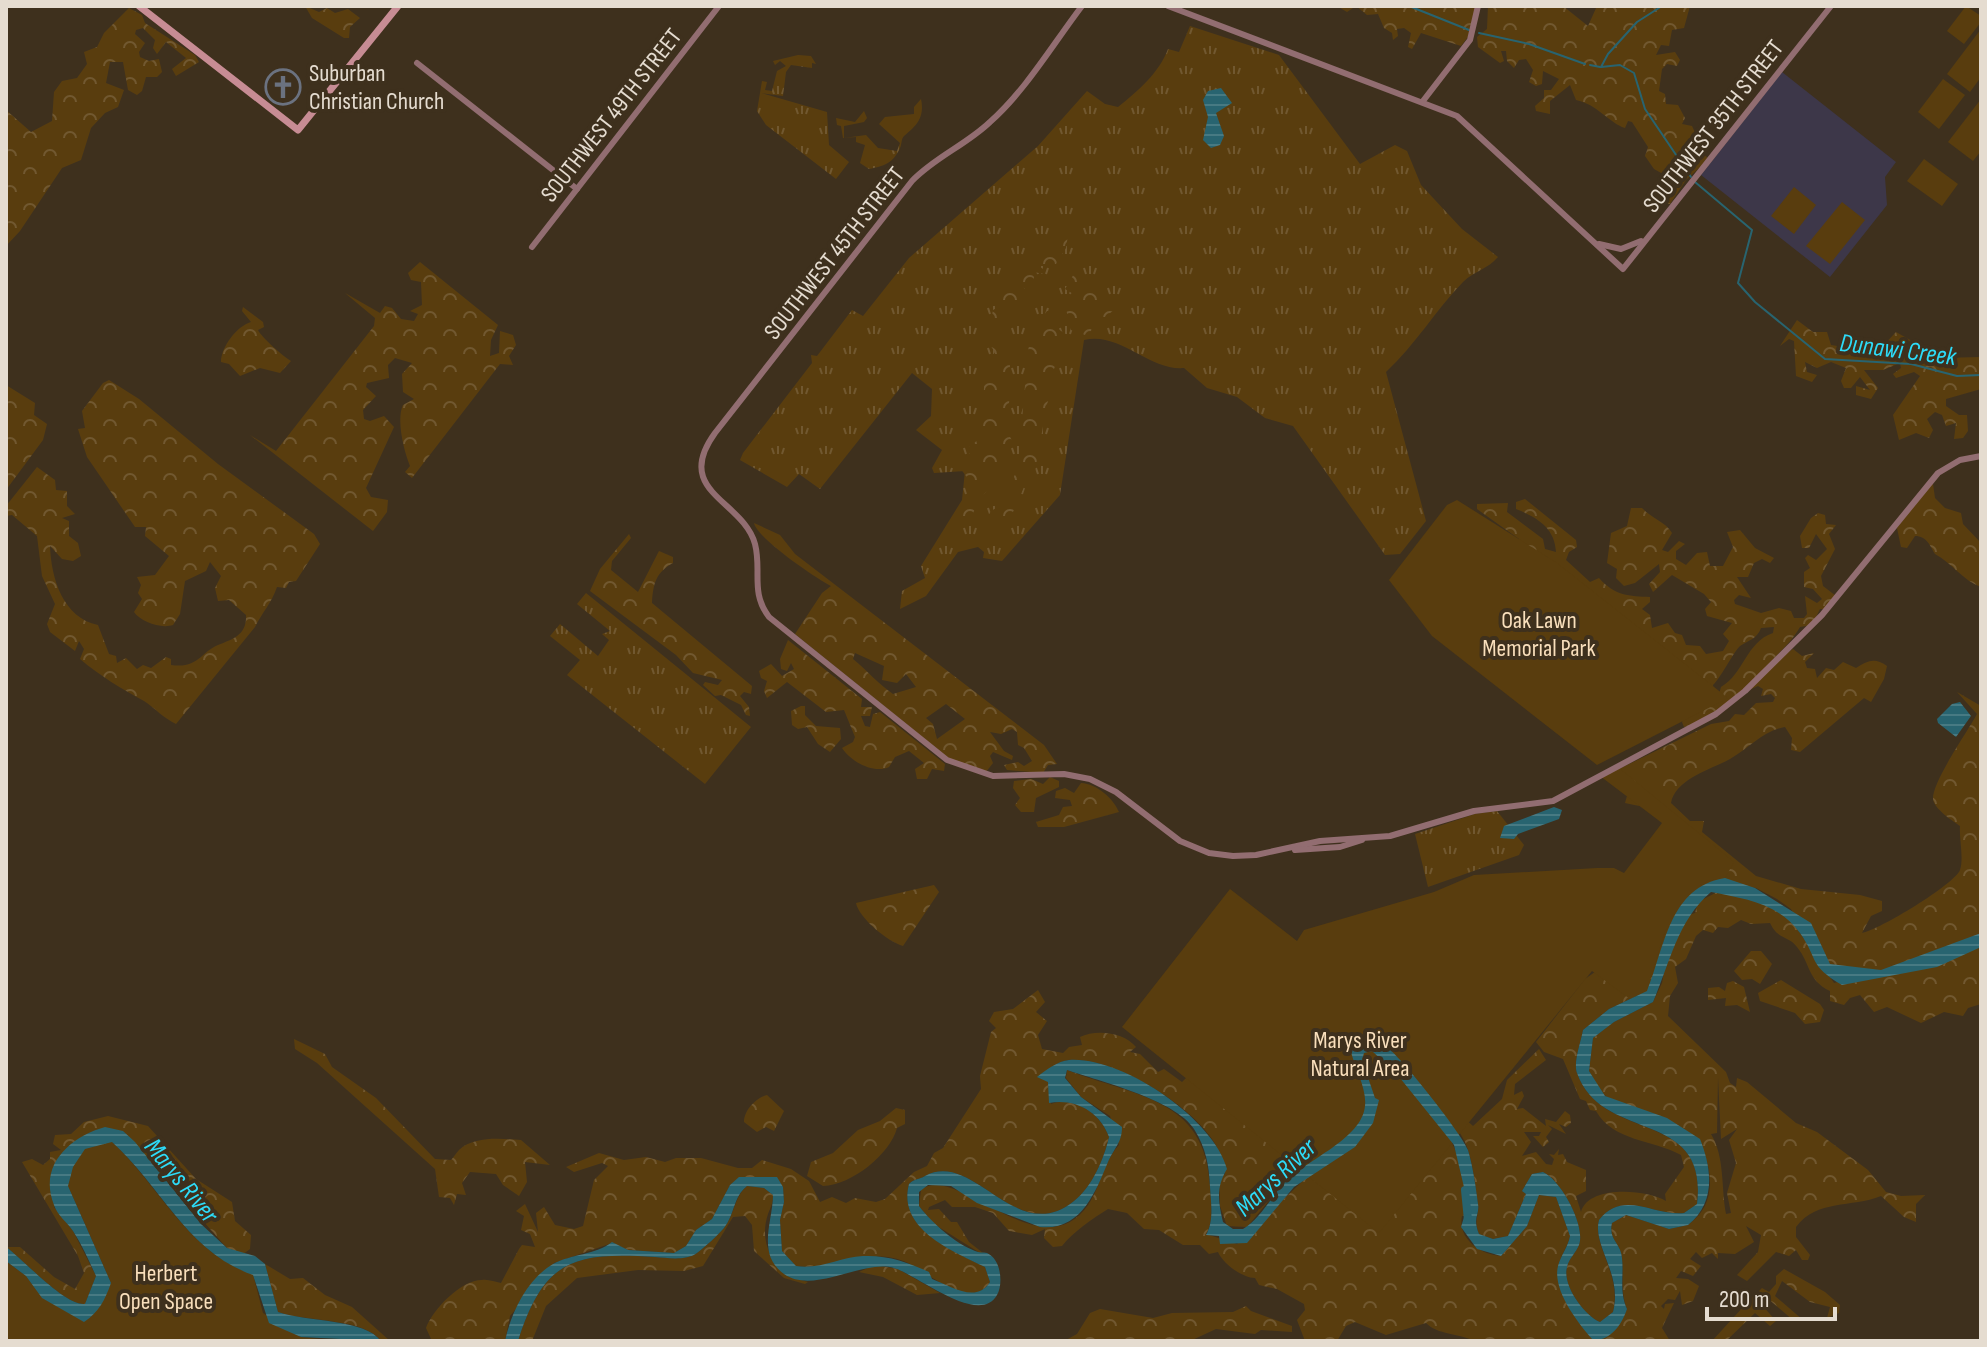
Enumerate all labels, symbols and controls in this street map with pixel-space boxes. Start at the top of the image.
street label: SOUTHWEST 49TH STREET [535,23,688,208]
street label: SOUTHWEST 35TH STREET [1637,34,1790,218]
place label: Suburban Christian Church [309,59,444,116]
church icon: Suburban Christian Church [264,68,302,106]
street label: SOUTHWEST 45TH STREET [758,161,911,345]
water label: Dunawi Creek [1838,328,1959,373]
park label: Oak Lawn Memorial Park [1482,606,1596,663]
park label: Marys River Natural Area [1311,1026,1409,1083]
water label: Marys River [137,1132,225,1231]
water label: Marys River [1229,1132,1324,1223]
park label: Herbert Open Space [119,1259,213,1316]
scale bar [1707,1271,1835,1321]
text: 200 m [1719,1285,1770,1314]

